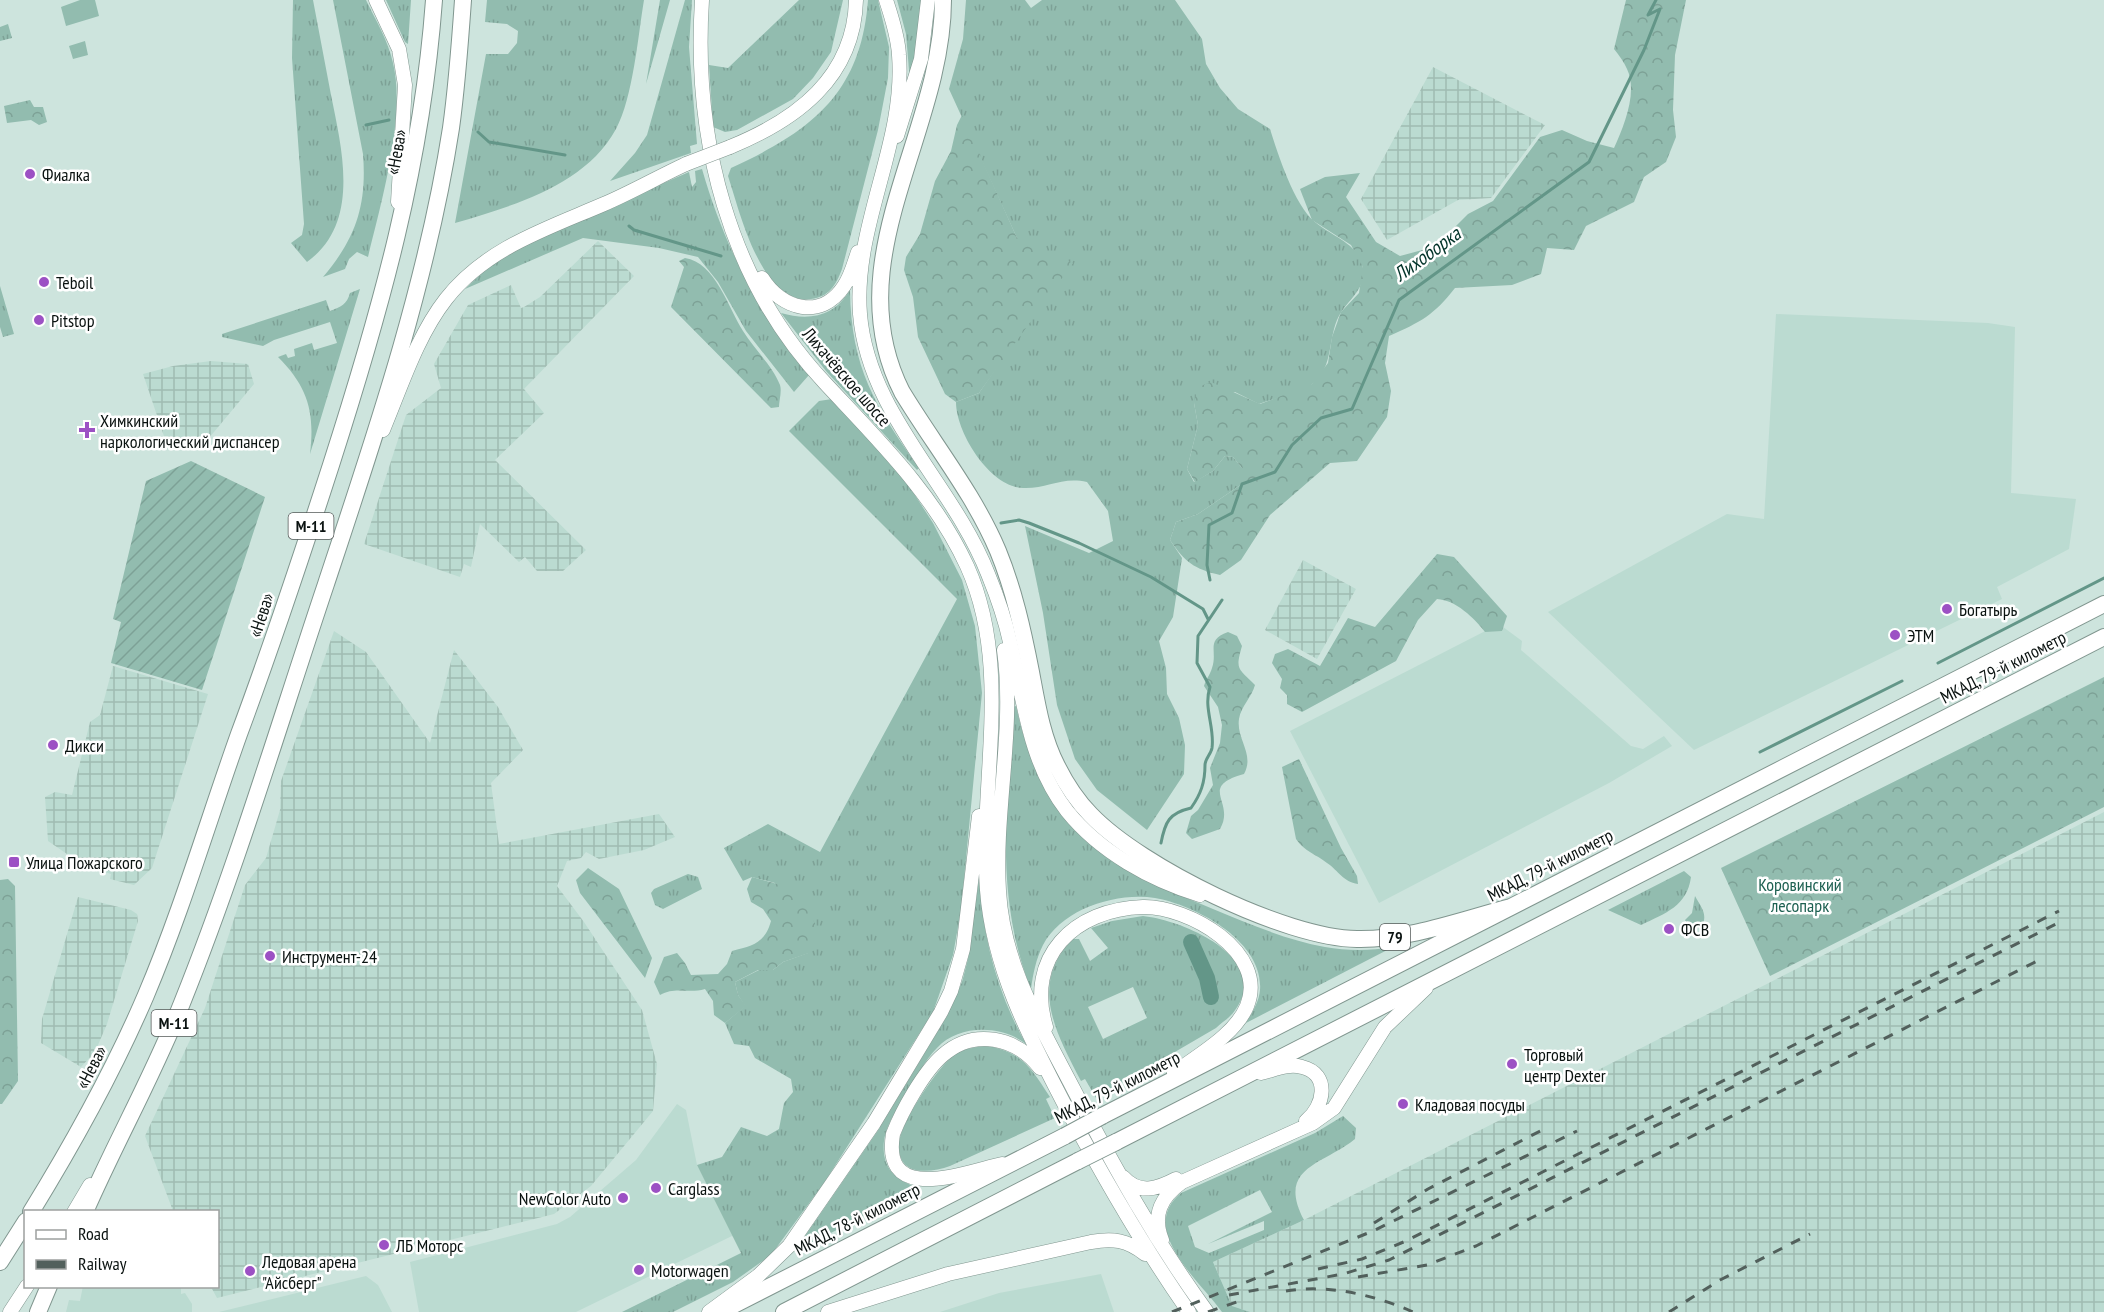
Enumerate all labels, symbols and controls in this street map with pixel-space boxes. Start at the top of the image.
street label: «Нева» [381,128,411,176]
place label: Фиалка [42,163,90,186]
marker: Фиалка [23,167,37,181]
water label: Лихоборка [1387,220,1467,288]
place label: Teboil [56,271,94,294]
marker: Teboil [37,275,51,289]
place label: Pitstop [51,309,95,332]
marker: Pitstop [32,313,46,327]
street label: Лихачёвское шоссе [797,322,896,431]
place label: Химкинский наркологический диспансер [100,409,280,453]
marker: Химкинский наркологический диспансер [78,421,96,439]
road number: М-11 [288,513,334,539]
street label: «Нева» [243,590,279,640]
place label: Богатырь [1959,598,2018,621]
marker: Богатырь [1940,602,1954,616]
place label: ЭТМ [1907,624,1934,647]
street label: МКАД, 79-й километр [1936,625,2070,709]
marker: ЭТМ [1888,628,1902,642]
place label: Дикси [65,734,104,757]
marker: Дикси [46,738,60,752]
street label: МКАД, 79-й километр [1483,823,1617,907]
place label: Улица Пожарского [26,851,143,874]
marker: Улица Пожарского [7,855,21,869]
park label: Коровинский лесопарк [1758,873,1842,917]
place label: ФСВ [1681,918,1709,941]
marker: ФСВ [1662,922,1676,936]
road number: 79 [1380,924,1410,950]
place label: Инструмент-24 [282,945,377,968]
marker: Инструмент-24 [263,949,277,963]
road number: М-11 [152,1010,196,1036]
street label: «Нева» [70,1041,112,1092]
place label: Торговый центр Dexter [1524,1043,1606,1087]
street label: МКАД, 79-й километр [1050,1045,1184,1129]
marker: Торговый центр Dexter [1505,1057,1519,1071]
place label: Кладовая посуды [1415,1093,1525,1116]
marker: Кладовая посуды [1396,1097,1410,1111]
place label: Carglass [668,1177,719,1200]
street label: МКАД, 78-й километр [790,1177,924,1261]
marker: Carglass [649,1181,663,1195]
place label: NewColor Auto [519,1187,611,1210]
marker: NewColor Auto [616,1191,630,1205]
legend [24,1210,219,1288]
text: Road [78,1222,109,1245]
place label: ЛБ Моторс [395,1234,464,1257]
marker: ЛБ Моторс [377,1238,391,1252]
place label: Ледовая арена "Айсберг" [261,1250,357,1294]
text: Railway [78,1252,127,1275]
place label: Motorwagen [651,1259,729,1282]
marker: Motorwagen [632,1263,646,1277]
marker: Ледовая арена "Айсберг" [243,1264,257,1278]

